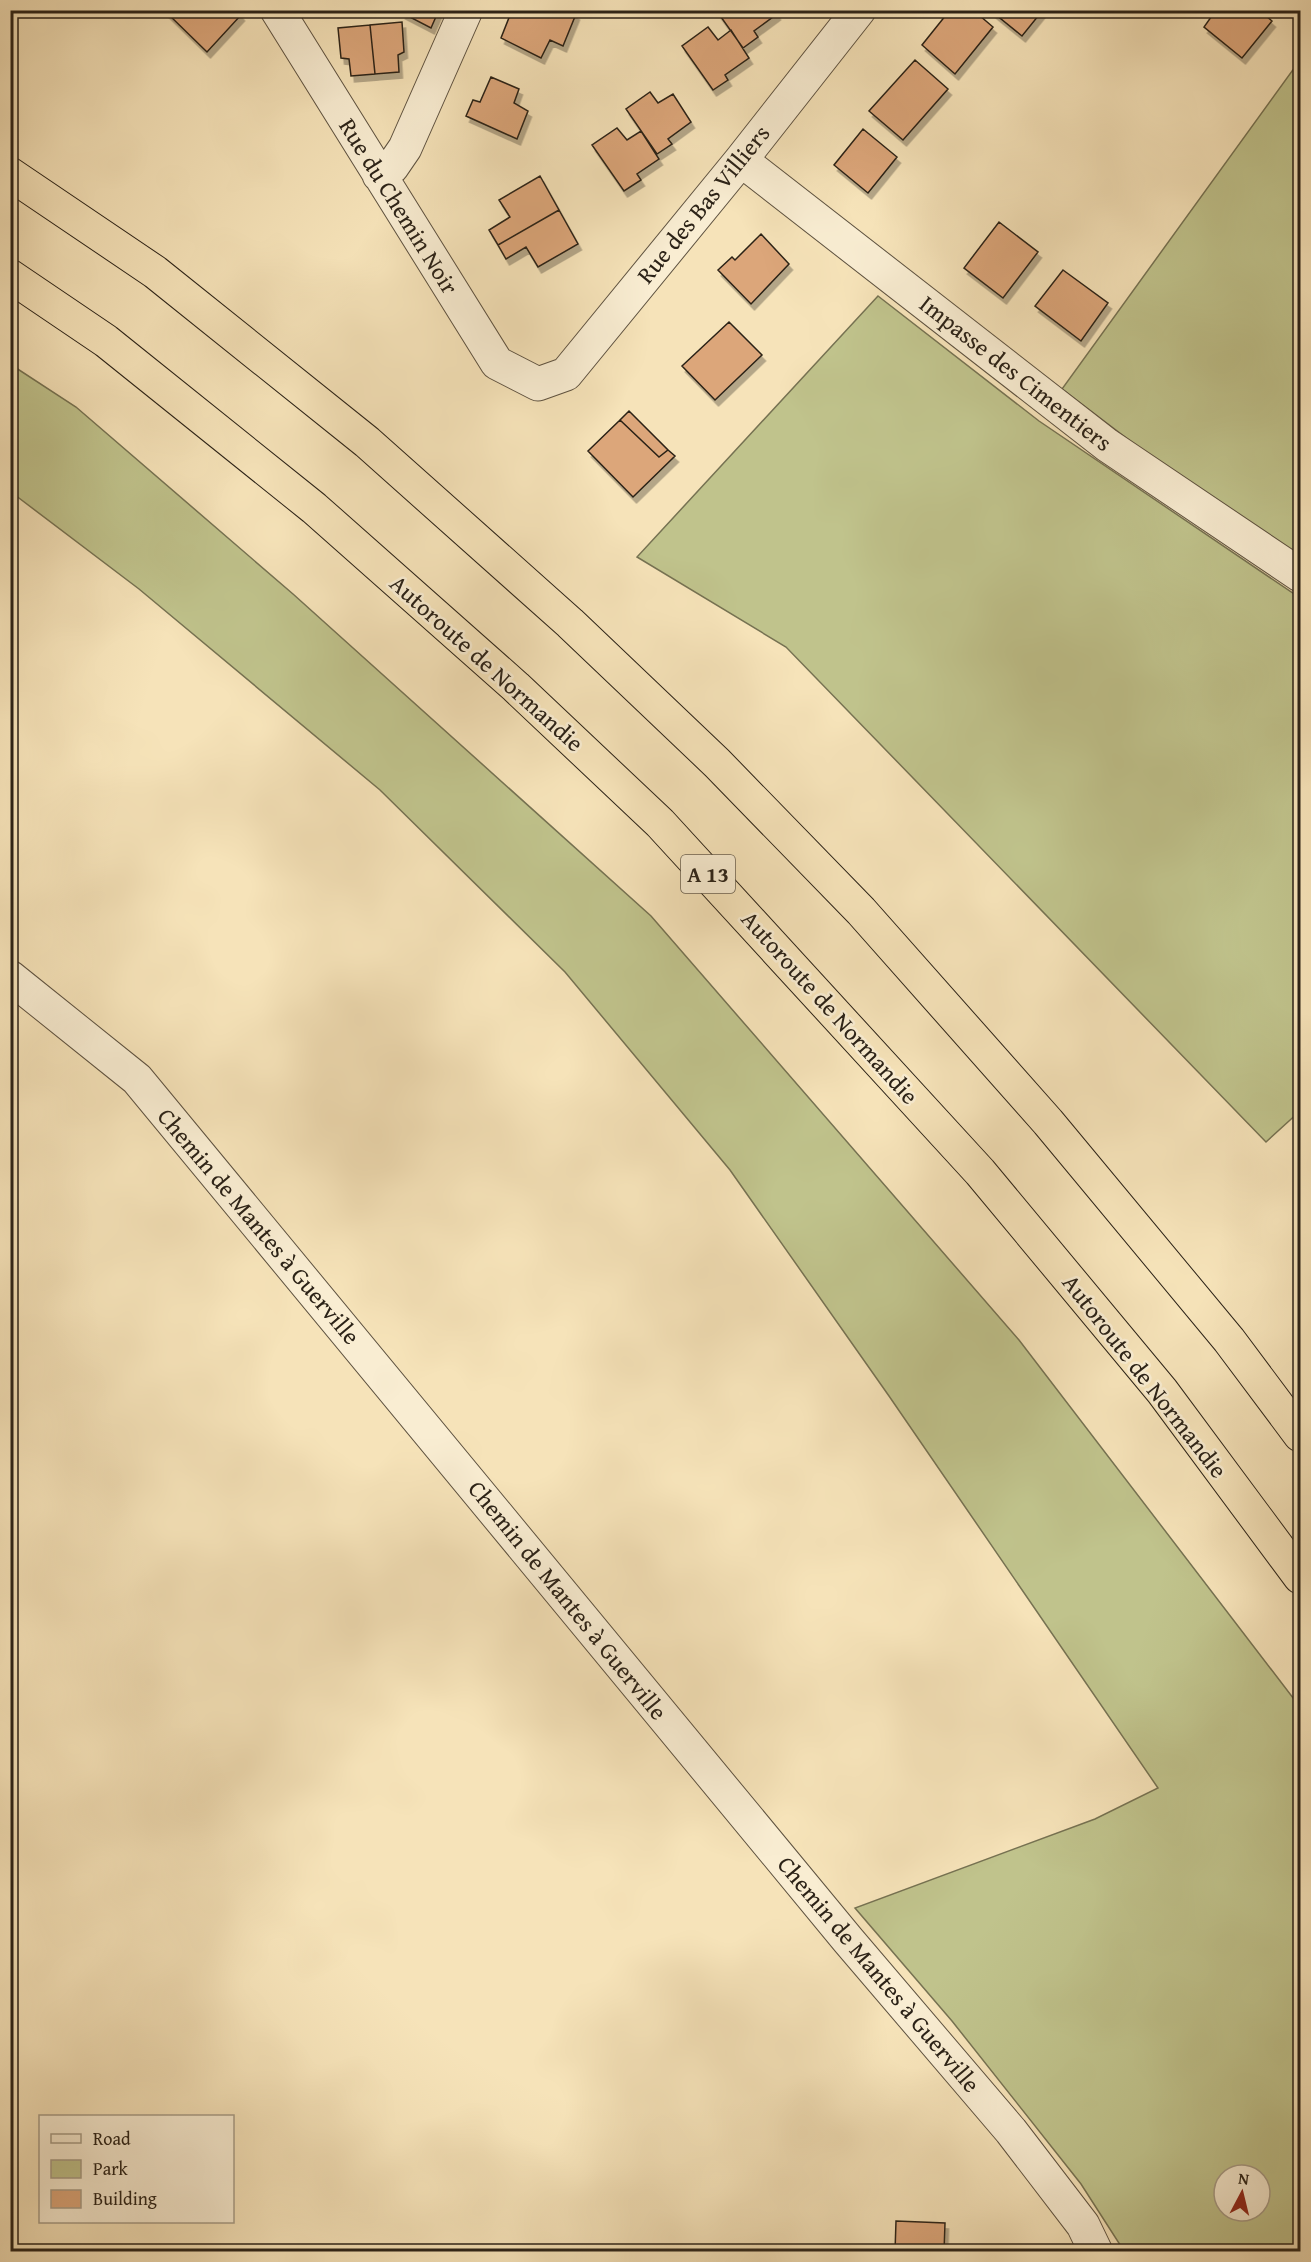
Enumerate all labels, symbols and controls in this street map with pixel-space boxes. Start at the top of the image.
street label: Rue du Chemin Noir [331,111,467,301]
street label: Rue des Bas Villiers [628,117,778,291]
street label: Impasse des Cimentiers [912,287,1120,459]
street label: Autoroute de Normandie [382,566,592,760]
road number: A 13 [681,855,735,893]
street label: Autoroute de Normandie [733,902,927,1112]
street label: Chemin de Mantes à Guerville [149,1100,369,1352]
street label: Autoroute de Normandie [1054,1267,1236,1485]
street label: Chemin de Mantes à Guerville [460,1473,676,1727]
street label: Chemin de Mantes à Guerville [769,1848,989,2100]
legend [39,2115,234,2223]
text: Road [93,2125,131,2152]
text: Park [93,2155,129,2182]
north arrow [1212,2163,1272,2223]
text: N [1237,2166,1251,2191]
text: Building [93,2185,157,2212]

